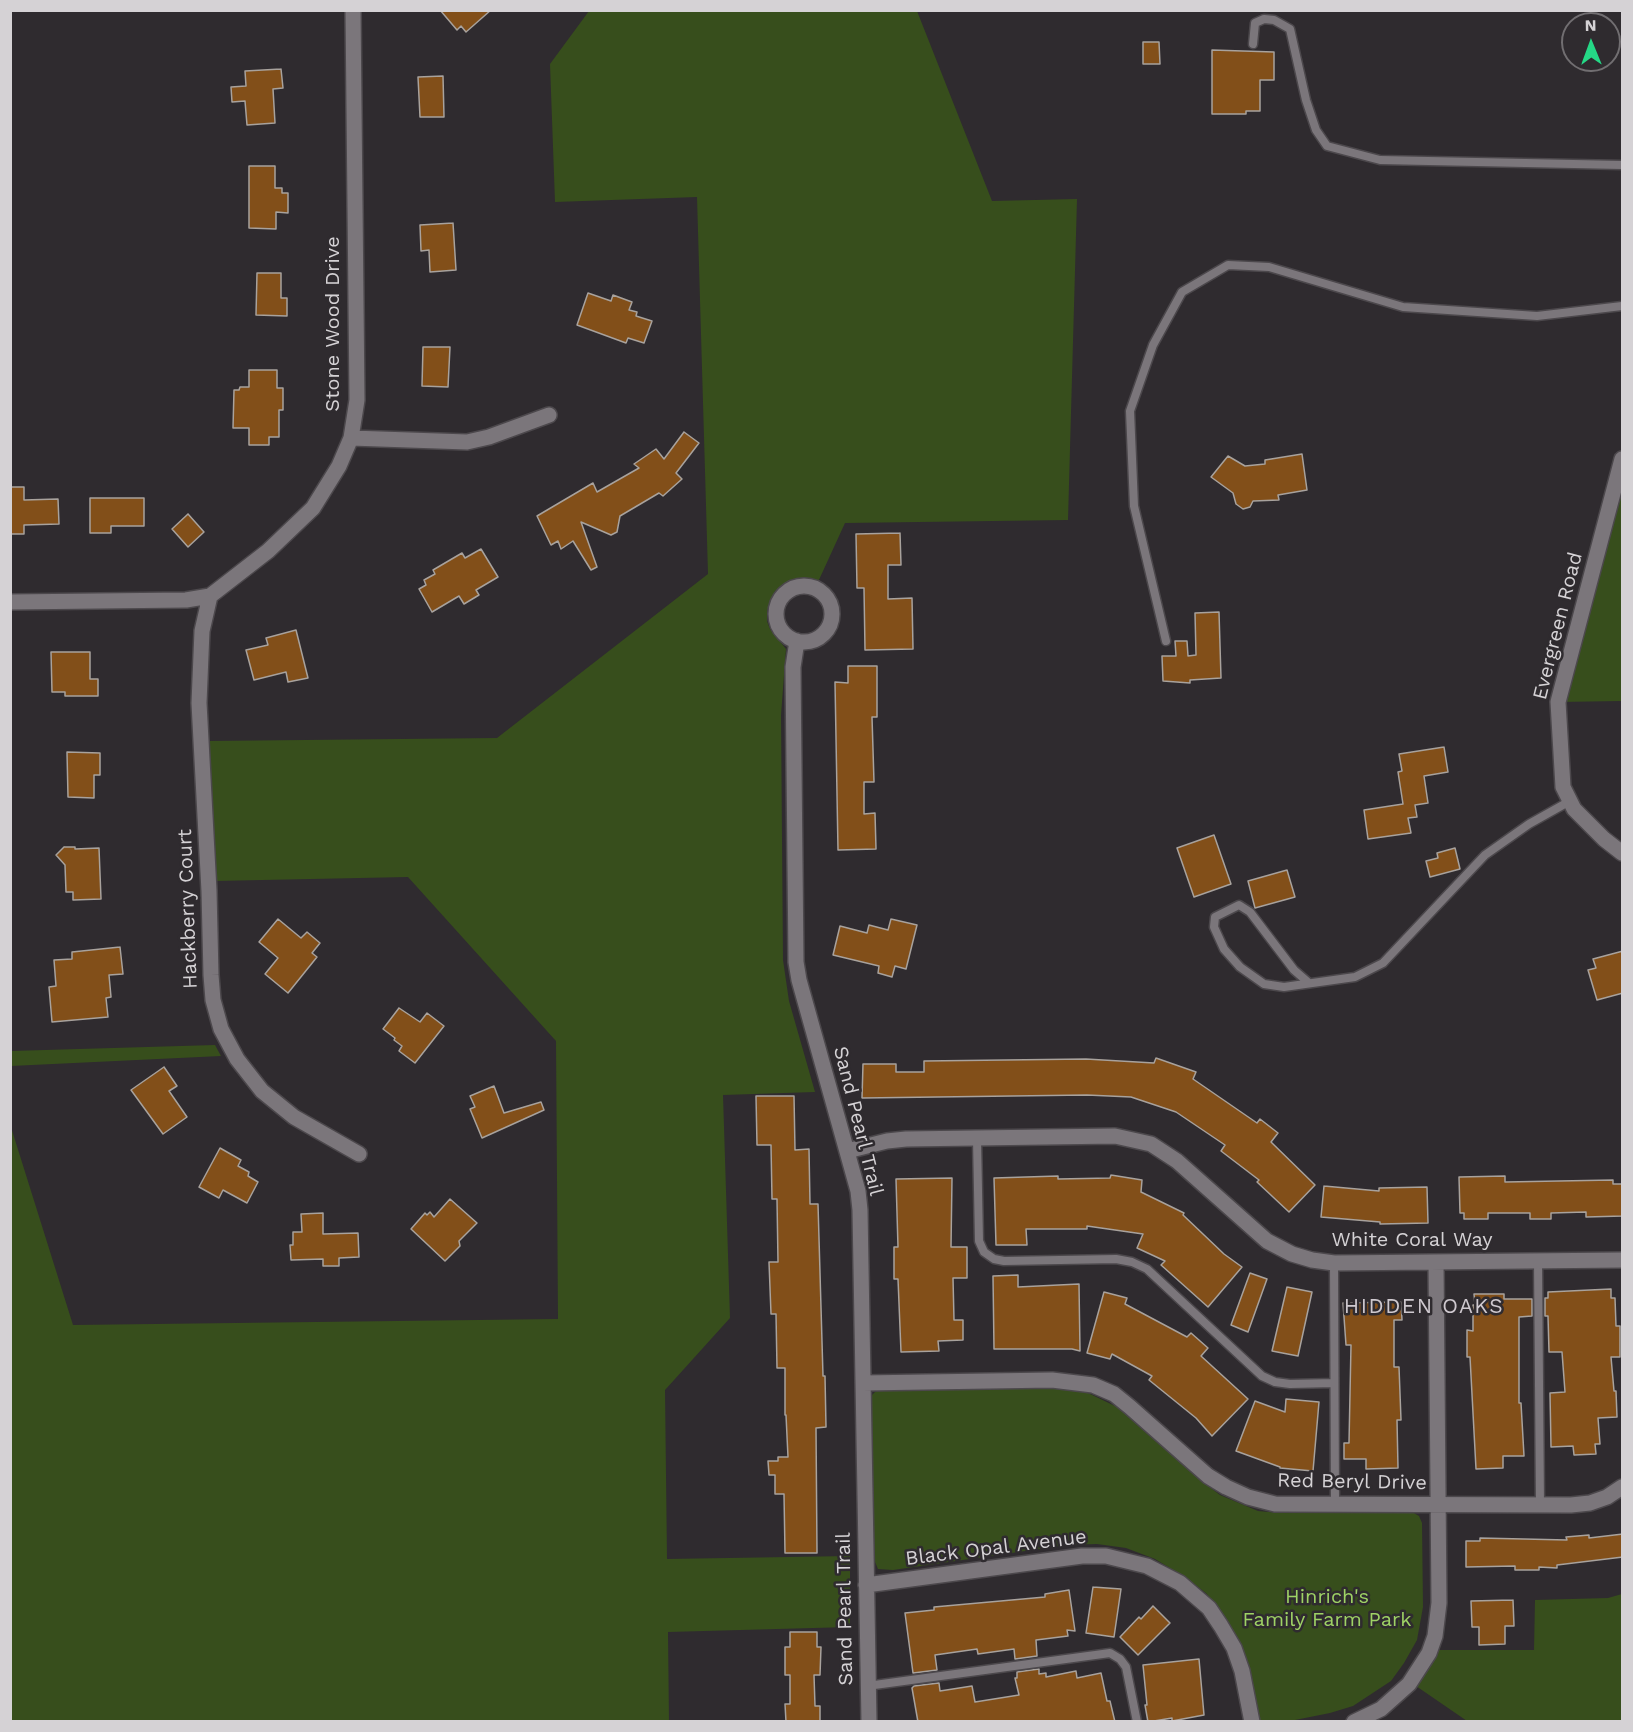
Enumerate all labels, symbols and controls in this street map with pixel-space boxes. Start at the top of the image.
north arrow [1561,12,1621,72]
text: N [1585,16,1597,35]
street label: Stone Wood Drive [321,236,345,412]
street label: Evergreen Road [1528,550,1588,702]
street label: Hackberry Court [173,829,203,989]
street label: Sand Pearl Trail [828,1044,888,1198]
street label: White Coral Way [1332,1228,1492,1252]
district label: HIDDEN OAKS [1344,1294,1504,1320]
street label: Red Beryl Drive [1277,1469,1427,1495]
street label: Black Opal Avenue [904,1525,1088,1571]
street label: Sand Pearl Trail [832,1532,858,1686]
park label: Hinrich's Family Farm Park [1242,1585,1412,1632]

